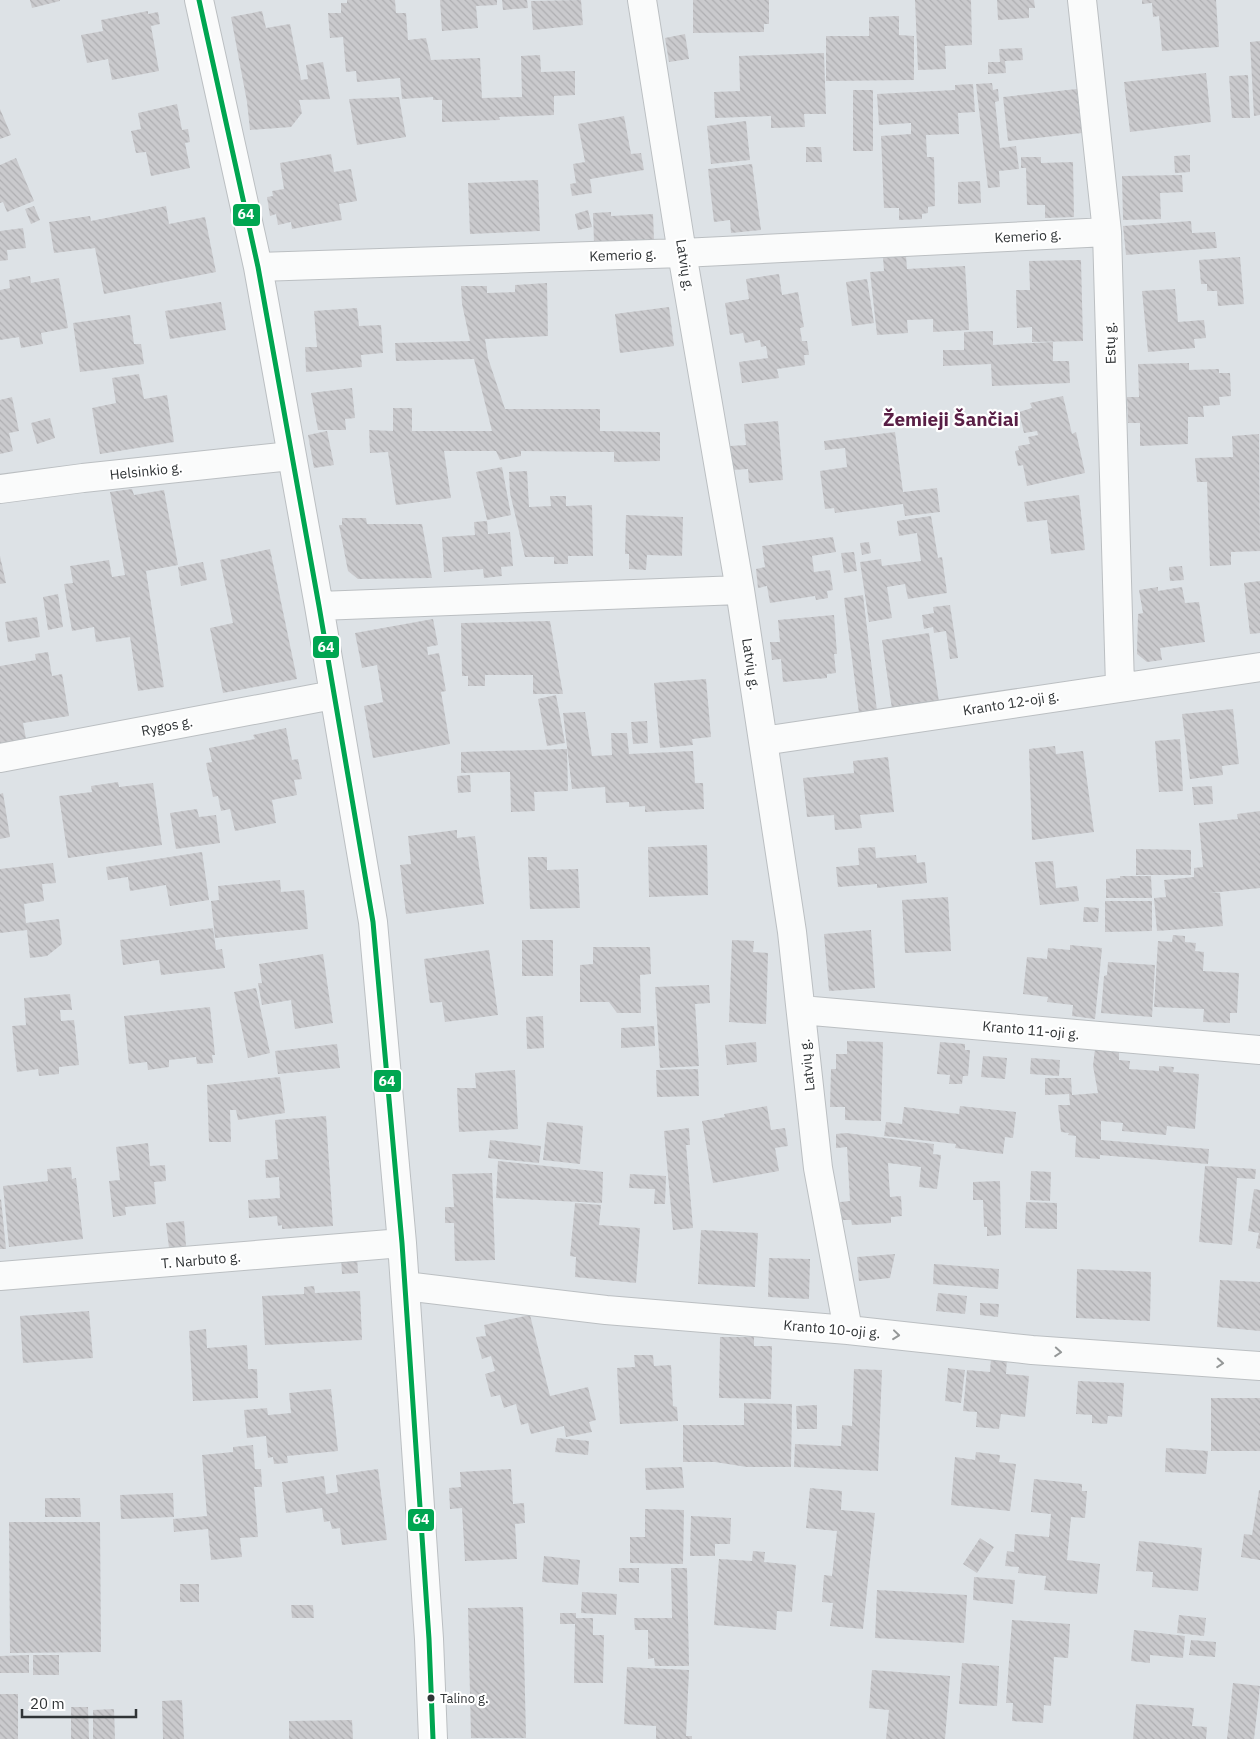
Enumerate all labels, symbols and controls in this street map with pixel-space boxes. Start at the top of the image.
line badge: 64 [232,203,261,227]
text: 64 [238,205,254,223]
street label: Kemerio g. [994,225,1062,247]
street label: Latvių g. [672,238,698,292]
street label: Kemerio g. [589,245,657,265]
street label: Estų g. [1100,321,1120,365]
district label: Žemieji Šančiai [883,407,1019,431]
street label: Helsinkio g. [109,458,183,484]
line badge: 64 [312,635,340,659]
street label: Latvių g. [738,637,764,691]
text: 64 [318,638,334,656]
street label: Kranto 12-oji g. [962,686,1060,720]
street label: Rygos g. [140,712,194,740]
street label: Kranto 11-oji g. [982,1017,1080,1043]
street label: Latvių g. [795,1038,819,1092]
line badge: 64 [373,1069,402,1093]
text: 64 [379,1072,395,1090]
street label: T. Narbuto g. [160,1248,242,1272]
street label: Kranto 10-oji g. [783,1316,881,1342]
one-way arrow [893,1329,901,1340]
one-way arrow [1054,1346,1062,1357]
one-way arrow [1216,1358,1224,1369]
line badge: 64 [407,1508,435,1532]
text: 64 [413,1510,429,1528]
scale bar [22,1686,136,1718]
place label: Talino g. [440,1690,489,1707]
marker: Talino g. [426,1693,436,1703]
text: 20 m [30,1694,65,1713]

